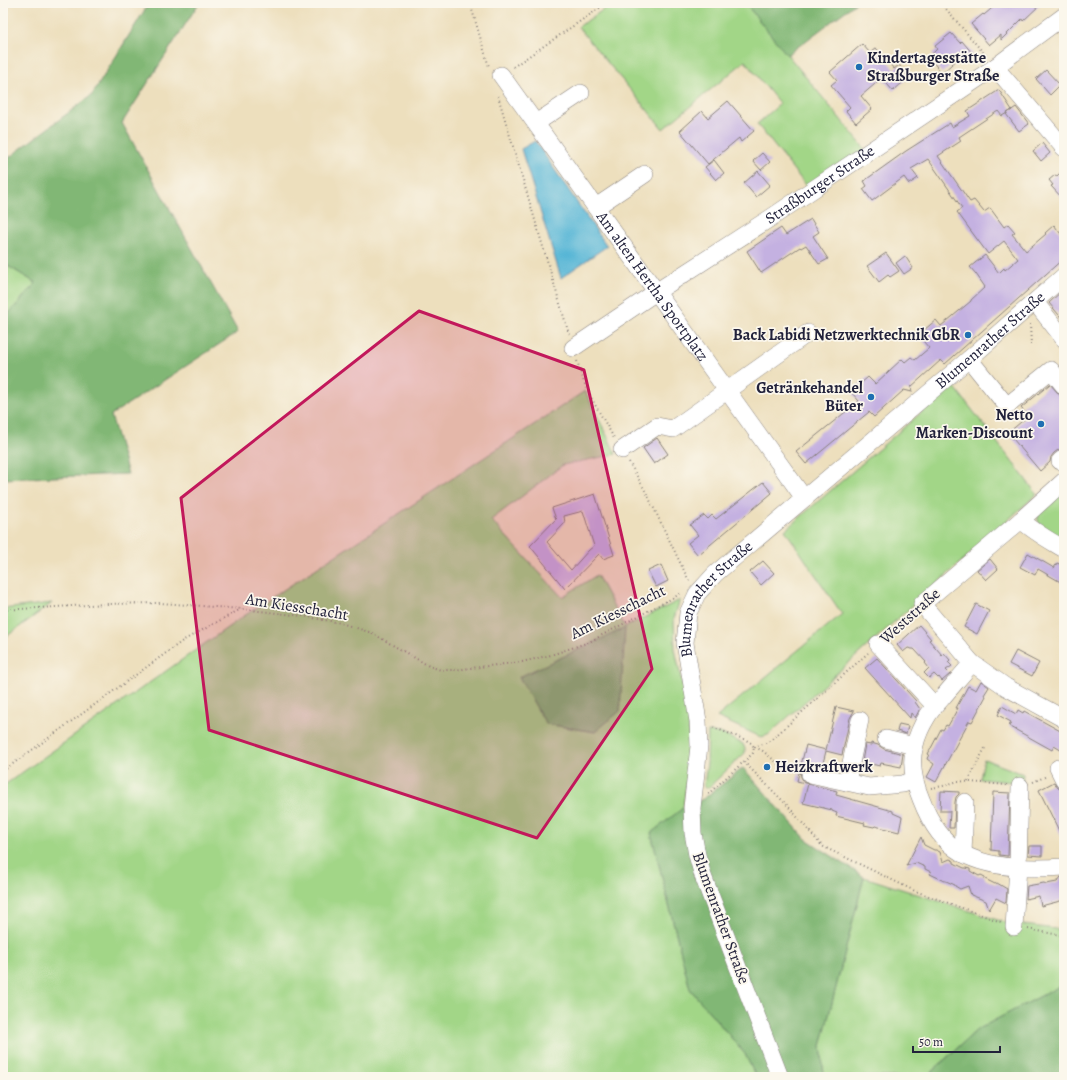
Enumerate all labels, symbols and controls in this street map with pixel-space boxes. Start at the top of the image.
place label: Kindertagesstätte Straßburger Straße [867,47,999,87]
marker: Kindertagesstätte Straßburger Straße [854,62,864,72]
street label: Straßburger Straße [761,140,879,230]
street label: Am alten Hertha Sportplatz [591,206,714,366]
street label: Blumenrather Straße [930,286,1050,394]
place label: Back Labidi Netzwerktechnik GbR [733,324,961,346]
marker: Back Labidi Netzwerktechnik GbR [963,330,973,340]
place label: Getränkehandel Büter [756,377,864,417]
marker: Getränkehandel Büter [866,392,876,402]
place label: Netto Marken-Discount [916,404,1034,444]
marker: Netto Marken-Discount [1036,419,1046,429]
street label: Blumenrather Straße [674,536,758,659]
street label: Am Kiesschacht [566,579,669,645]
street label: Weststraße [874,583,945,650]
street label: Am Kiesschacht [243,588,350,626]
place label: Heizkraftwerk [775,756,874,778]
marker: Heizkraftwerk [762,762,772,772]
street label: Blumenrather Straße [687,849,755,987]
scale bar [913,1028,1000,1054]
text: 50 m [919,1034,943,1050]

